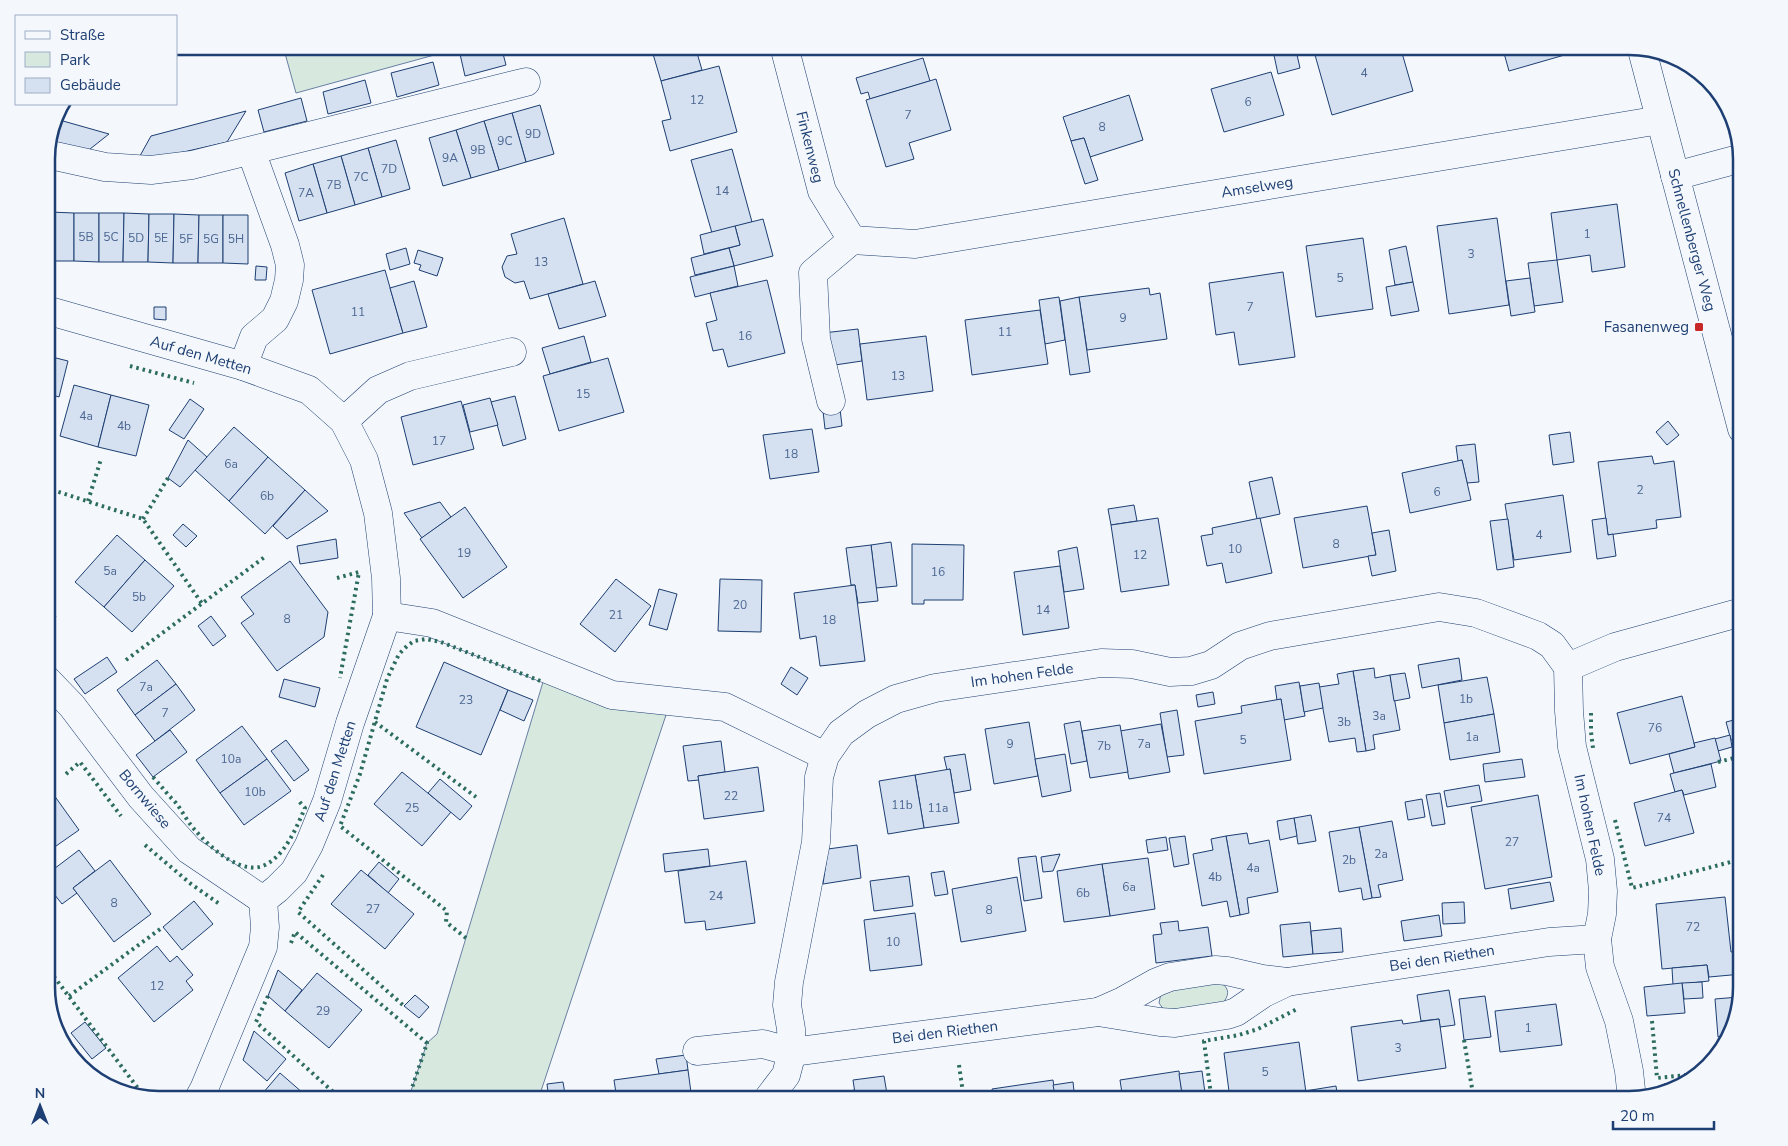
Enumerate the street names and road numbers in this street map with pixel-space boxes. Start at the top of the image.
street label: Finkenweg [791,109,829,185]
street label: Schnellenberger Weg [1663,166,1721,314]
street label: Amselweg [1220,171,1294,203]
street label: Auf den Metten [148,331,254,379]
street label: Im hohen Felde [969,658,1075,692]
street label: Auf den Metten [309,718,361,824]
street label: Bornwiese [114,765,176,833]
street label: Im hohen Felde [1569,772,1611,878]
street label: Bei den Riethen [1388,940,1496,976]
street label: Bei den Riethen [891,1016,999,1048]

